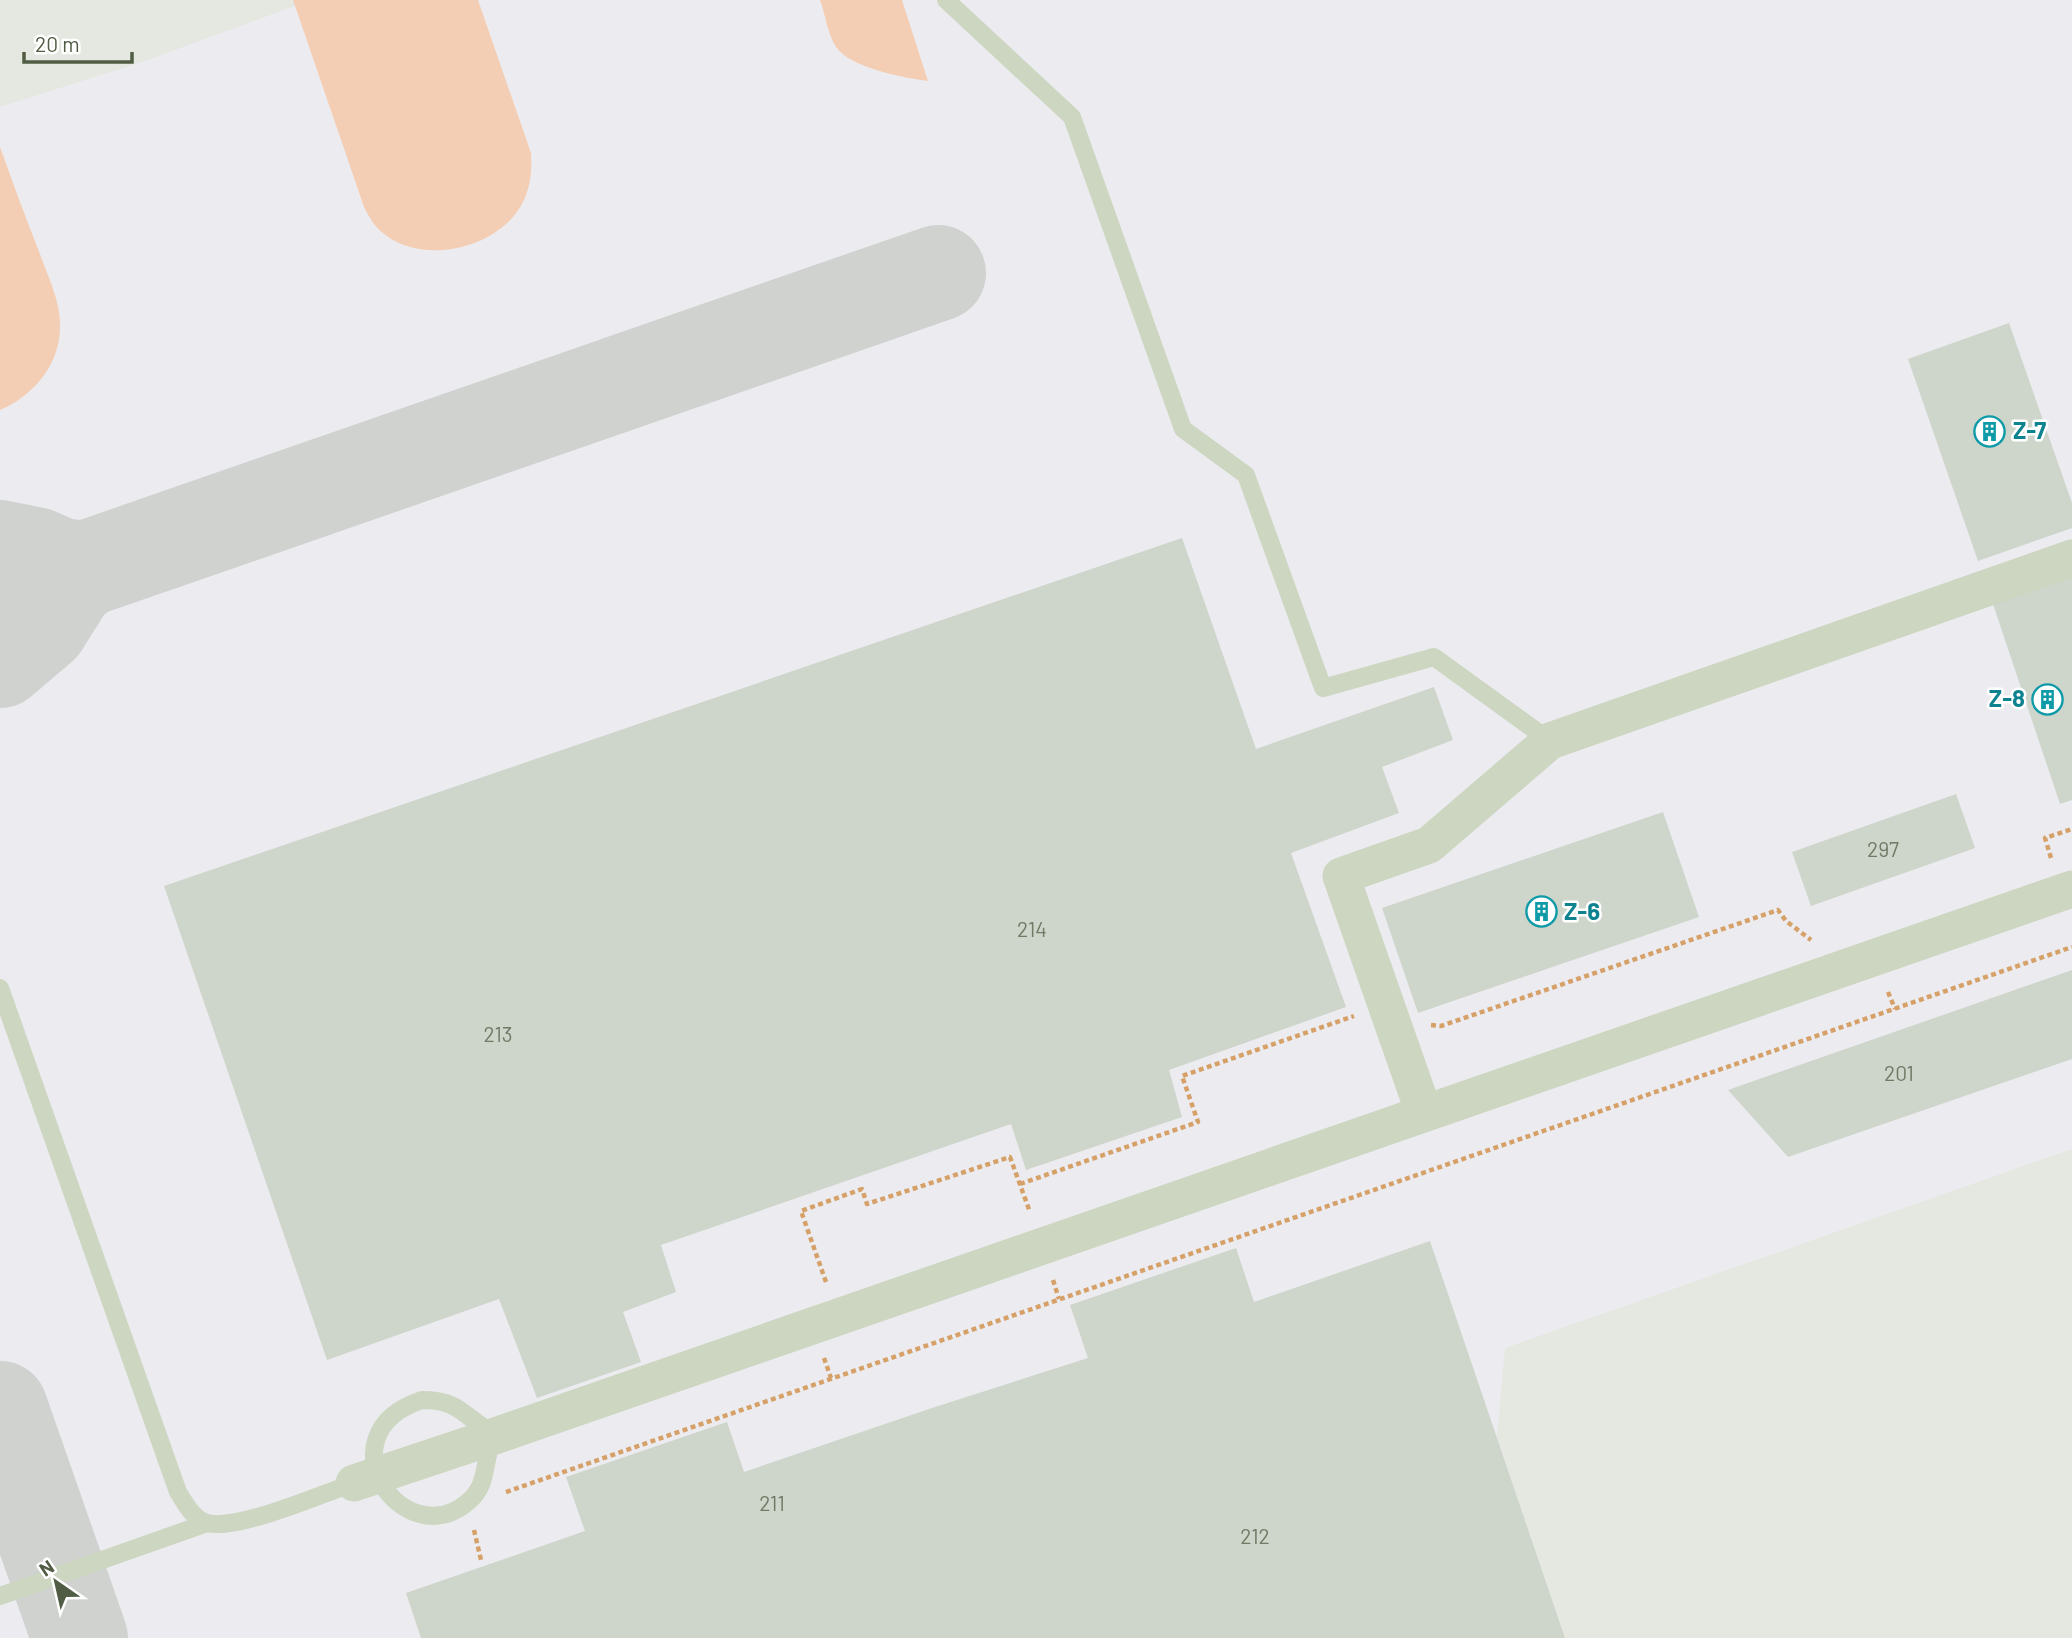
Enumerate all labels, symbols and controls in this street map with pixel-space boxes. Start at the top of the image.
scale bar [24,21,133,65]
text: 20 m [35,31,80,56]
building icon: Z-7 [1973,414,2007,448]
place label: Z-7 [2013,415,2046,444]
building icon: Z-8 [2031,682,2065,716]
place label: Z-8 [1989,683,2025,712]
house number: 297 [1867,836,1899,861]
building icon: Z-6 [1524,895,1558,929]
place label: Z-6 [1564,896,1600,925]
house number: 214 [1017,916,1047,941]
house number: 213 [483,1021,513,1046]
house number: 201 [1884,1060,1914,1085]
house number: 211 [759,1490,785,1515]
house number: 212 [1240,1523,1270,1548]
north arrow [21,1547,91,1617]
text: N [35,1554,58,1581]

